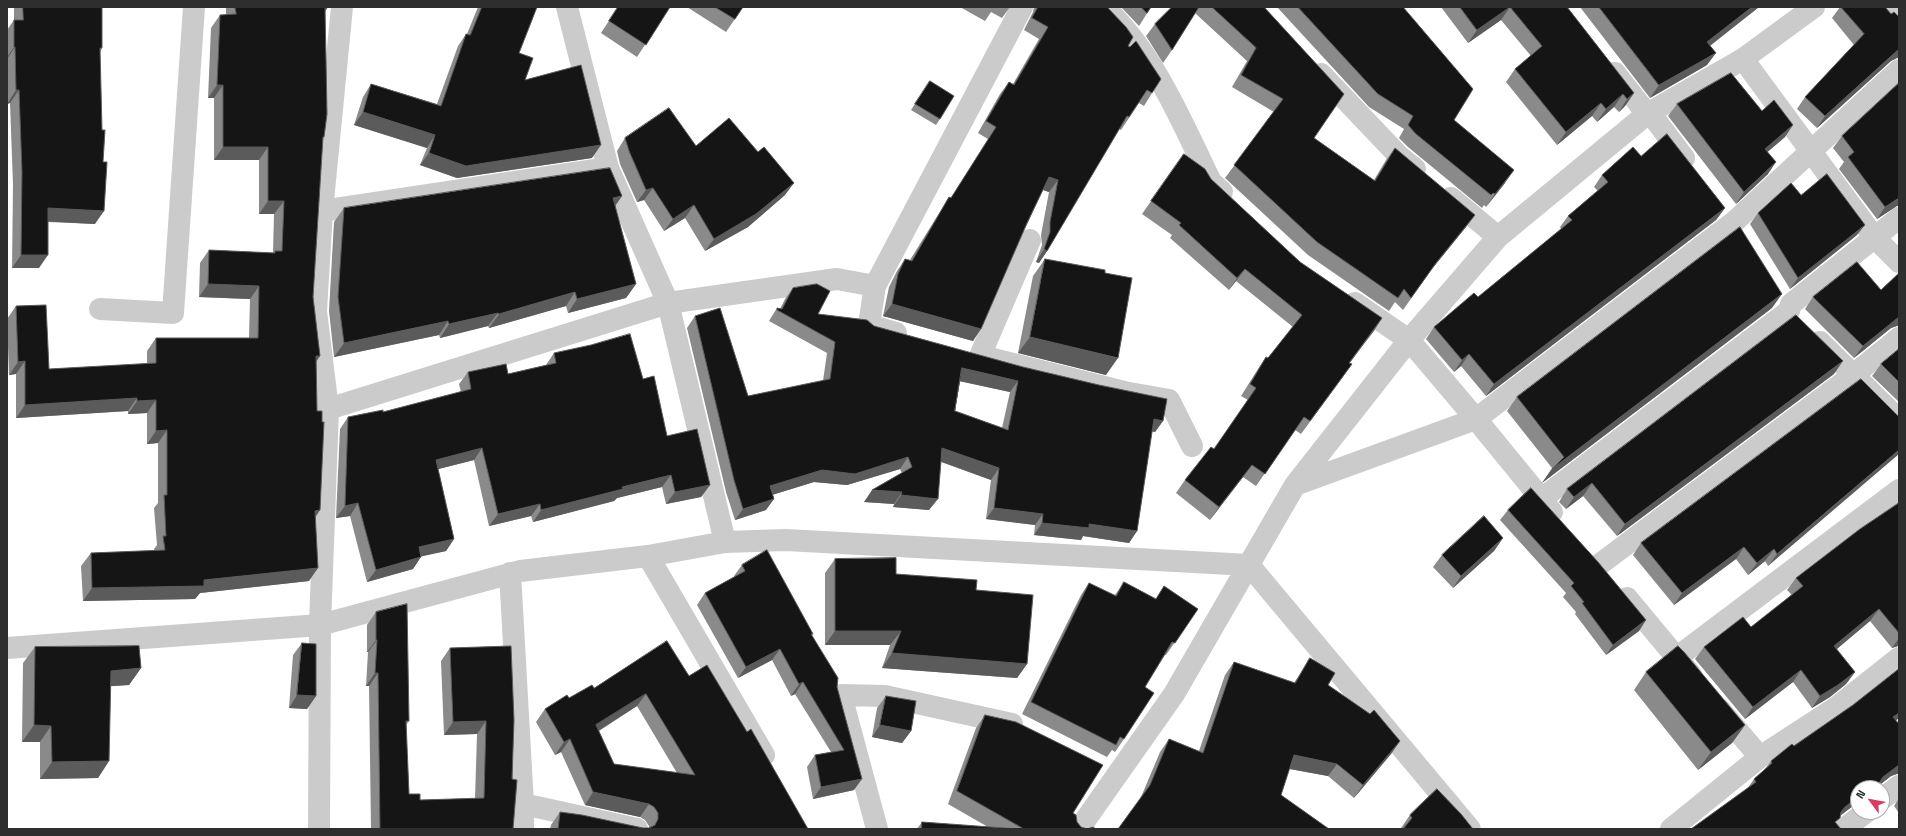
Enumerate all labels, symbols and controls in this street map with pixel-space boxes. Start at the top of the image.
north arrow [1850,780,1890,820]
text: N [1853,787,1869,801]

